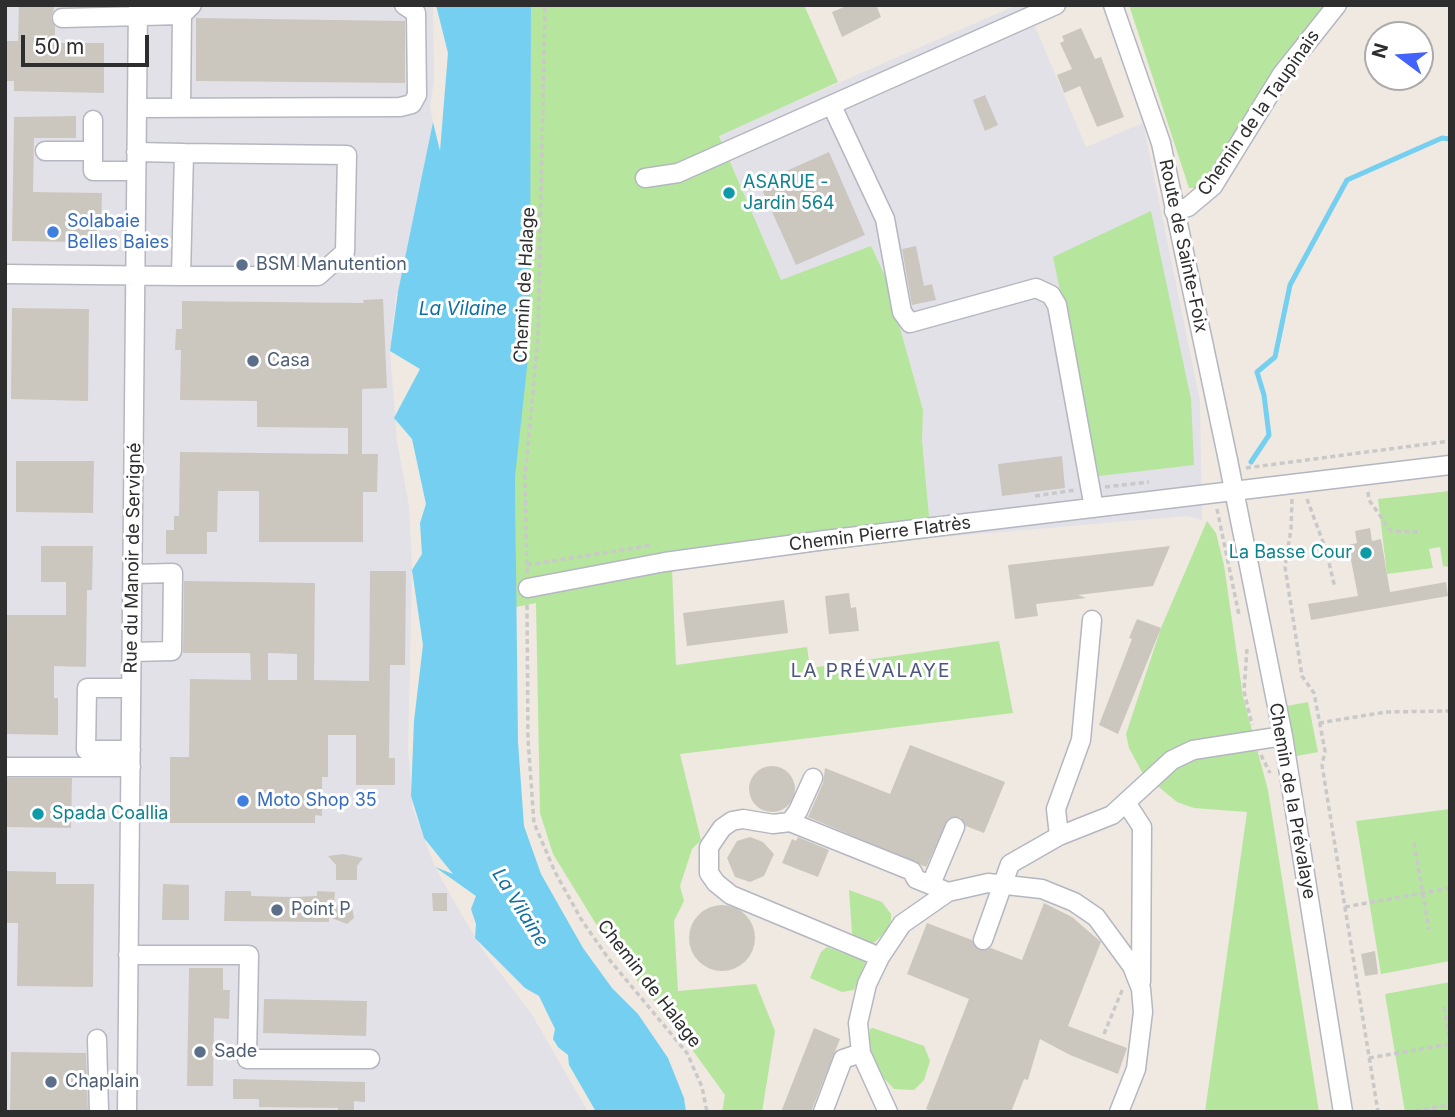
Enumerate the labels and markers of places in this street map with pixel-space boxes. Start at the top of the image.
place label: ASARUE - Jardin 564 [743,172,835,214]
marker: ASARUE - Jardin 564 [721,185,737,201]
place label: Solabaie Belles Baies [67,211,169,254]
marker: Solabaie Belles Baies [45,224,61,240]
place label: BSM Manutention [256,254,407,276]
marker: BSM Manutention [234,257,250,273]
place label: Casa [267,350,310,372]
marker: Casa [245,353,261,369]
place label: La Basse Cour [1229,542,1352,564]
marker: La Basse Cour [1358,545,1374,561]
place label: Moto Shop 35 [257,790,377,812]
marker: Moto Shop 35 [235,793,251,809]
place label: Spada Coallia [52,803,168,825]
marker: Spada Coallia [30,806,46,822]
place label: Point P [291,899,351,921]
marker: Point P [269,902,285,918]
place label: Sade [214,1041,257,1063]
marker: Sade [192,1044,208,1060]
place label: Chaplain [65,1071,139,1093]
marker: Chaplain [43,1074,59,1090]

